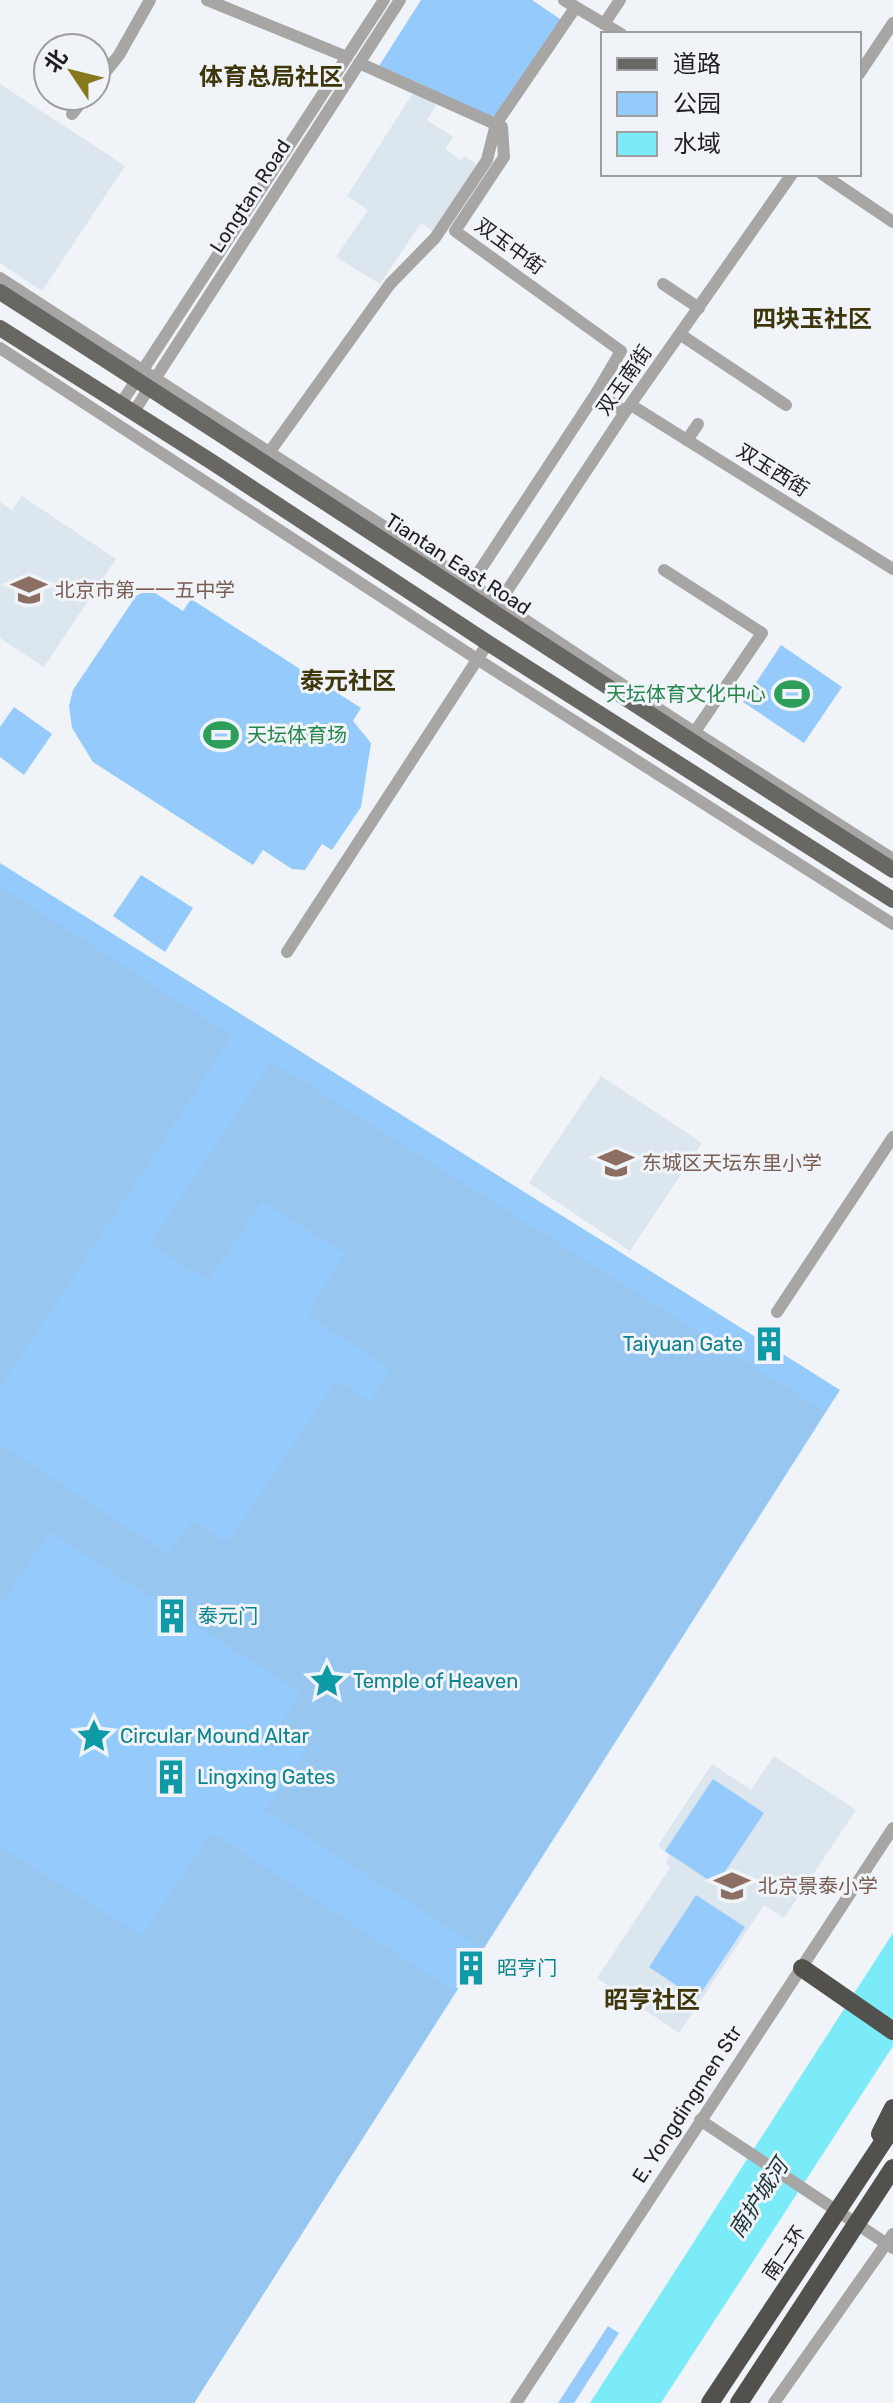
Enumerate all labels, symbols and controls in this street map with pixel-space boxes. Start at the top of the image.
north arrow [32,32,112,112]
legend [601,32,861,176]
text: 北 [39,44,73,78]
text: 道路 [673,50,721,78]
district label: 体育总局社区 [199,63,343,91]
text: 公园 [673,90,721,118]
text: 水域 [673,130,721,158]
street label: Longtan Road [205,135,295,257]
street label: 双玉中街 [471,213,549,279]
district label: 四块玉社区 [752,305,872,333]
street label: 双玉南街 [591,340,657,420]
street label: 双玉西街 [733,439,813,501]
street label: Tiantan East Road [381,508,535,620]
school or university icon: 北京市第一一五中学 [10,571,48,609]
place label: 北京市第一一五中学 [55,578,235,602]
district label: 泰元社区 [300,667,396,695]
sports icon: 天坛体育文化中心 [773,675,811,713]
place label: 天坛体育文化中心 [606,682,766,706]
sports icon: 天坛体育场 [202,716,240,754]
place label: 天坛体育场 [247,723,347,747]
school or university icon: 东城区天坛东里小学 [597,1144,635,1182]
place label: 东城区天坛东里小学 [642,1151,822,1175]
building icon: Taiyuan Gate [750,1325,788,1363]
place label: Taiyuan Gate [623,1332,743,1356]
building icon: 泰元门 [153,1597,191,1635]
place label: 泰元门 [198,1604,258,1628]
place icon: Temple of Heaven [308,1662,346,1700]
place label: Temple of Heaven [353,1669,518,1693]
place icon: Circular Mound Altar [75,1717,113,1755]
place label: Circular Mound Altar [120,1724,310,1748]
building icon: Lingxing Gates [152,1758,190,1796]
place label: Lingxing Gates [197,1765,336,1789]
school or university icon: 北京景泰小学 [713,1867,751,1905]
place label: 北京景泰小学 [758,1874,878,1898]
building icon: 昭亨门 [452,1949,490,1987]
place label: 昭亨门 [497,1956,557,1980]
district label: 昭亨社区 [604,1986,700,2014]
street label: E. Yongdingmen Str [627,2020,747,2187]
water label: 南护城河 [723,2151,796,2243]
street label: 南二环 [757,2221,811,2285]

